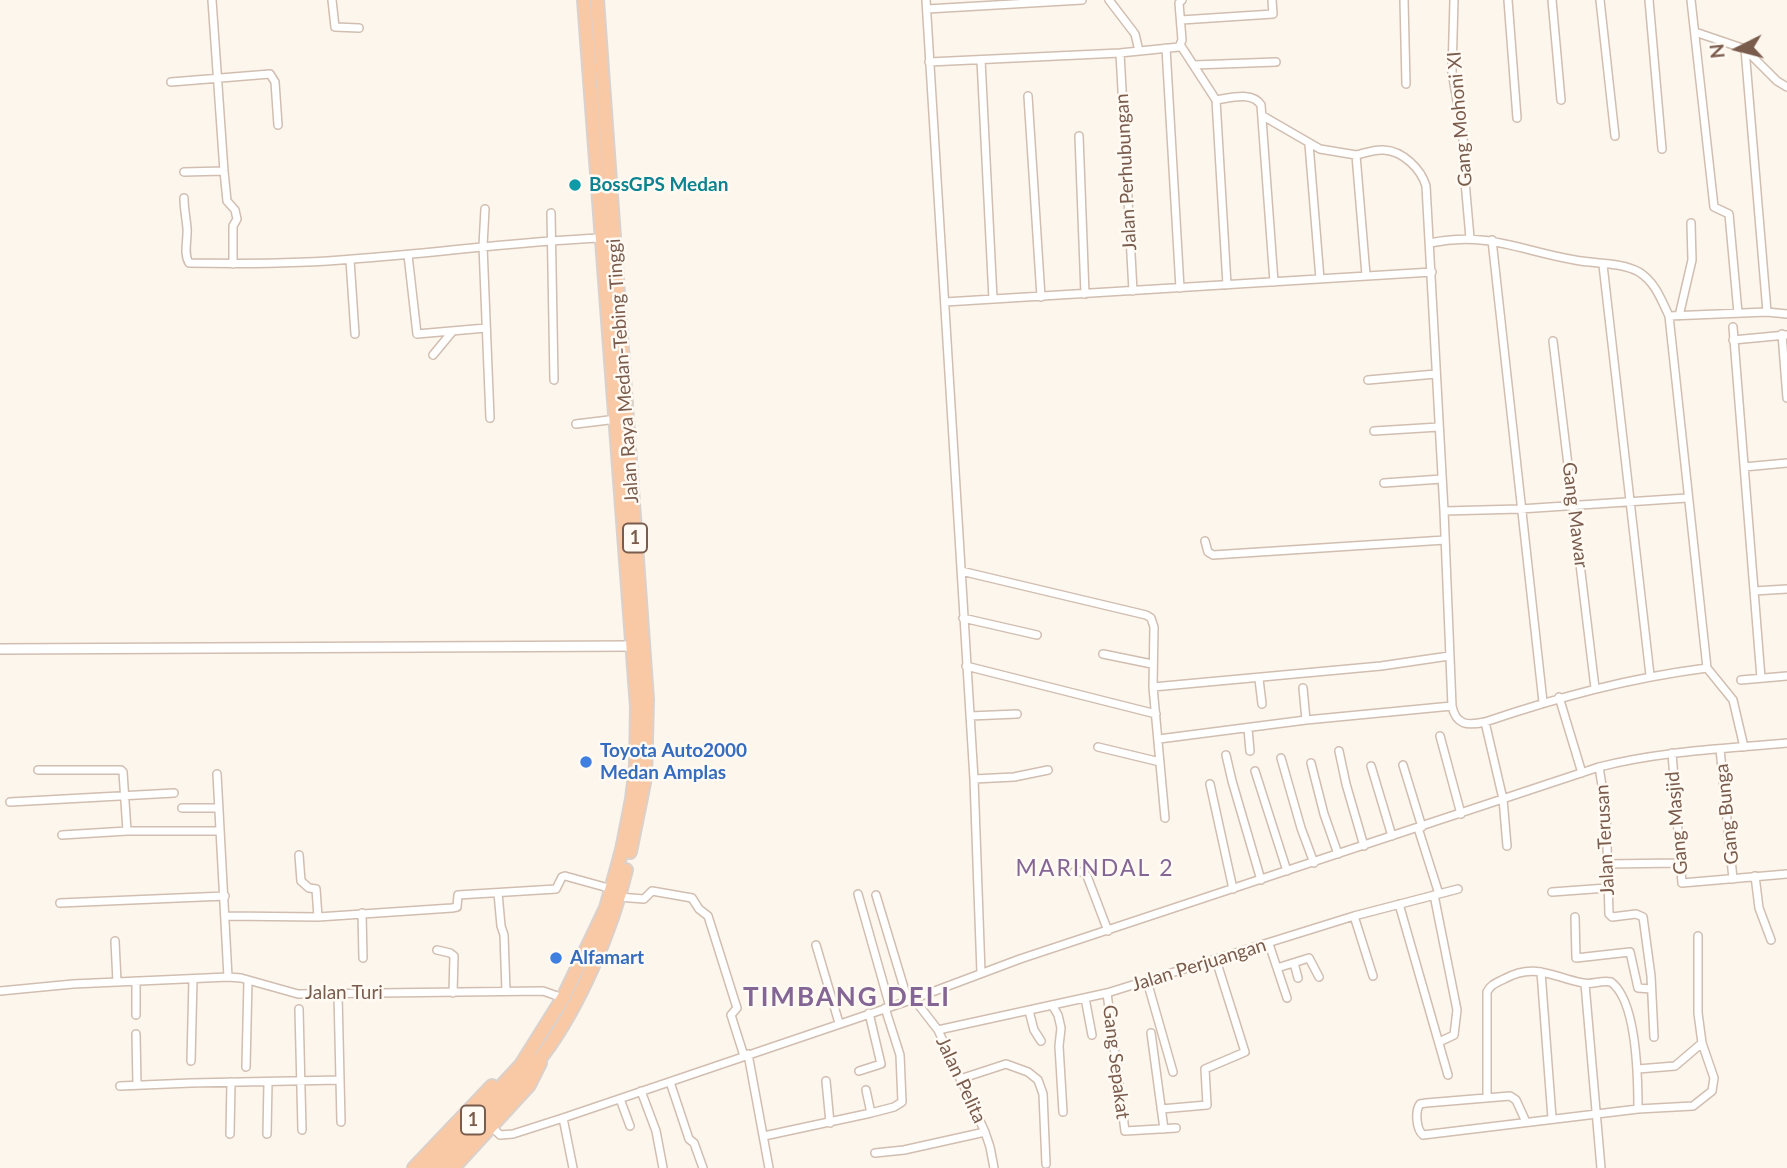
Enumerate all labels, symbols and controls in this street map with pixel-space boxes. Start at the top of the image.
north arrow [1703,14,1773,84]
text: N [1704,43,1729,60]
street label: Gang Mohoni XI [1443,50,1477,188]
street label: Jalan Perhubungan [1110,93,1142,251]
place label: BossGPS Medan [589,174,728,196]
marker: BossGPS Medan [567,177,583,193]
street label: Jalan Raya Medan-Tebing Tinggi [602,238,644,504]
street label: Gang Mawar [1557,461,1593,569]
road number: 1 [623,524,647,552]
place label: Toyota Auto2000 Medan Amplas [600,740,747,784]
marker: Toyota Auto2000 Medan Amplas [578,754,594,770]
street label: Gang Bunga [1710,762,1744,866]
street label: Gang Masjid [1661,771,1693,875]
street label: Jalan Terusan [1591,784,1619,896]
district label: MARINDAL 2 [1017,855,1173,883]
street label: Jalan Perjuangan [1129,934,1269,996]
place label: Alfamart [570,947,644,969]
marker: Alfamart [548,950,564,966]
street label: Jalan Turi [305,982,383,1004]
district label: TIMBANG DELI [745,982,949,1014]
street label: Gang Sepakat [1098,1004,1134,1120]
street label: Jalan Pelita [931,1033,991,1127]
road number: 1 [461,1106,485,1134]

